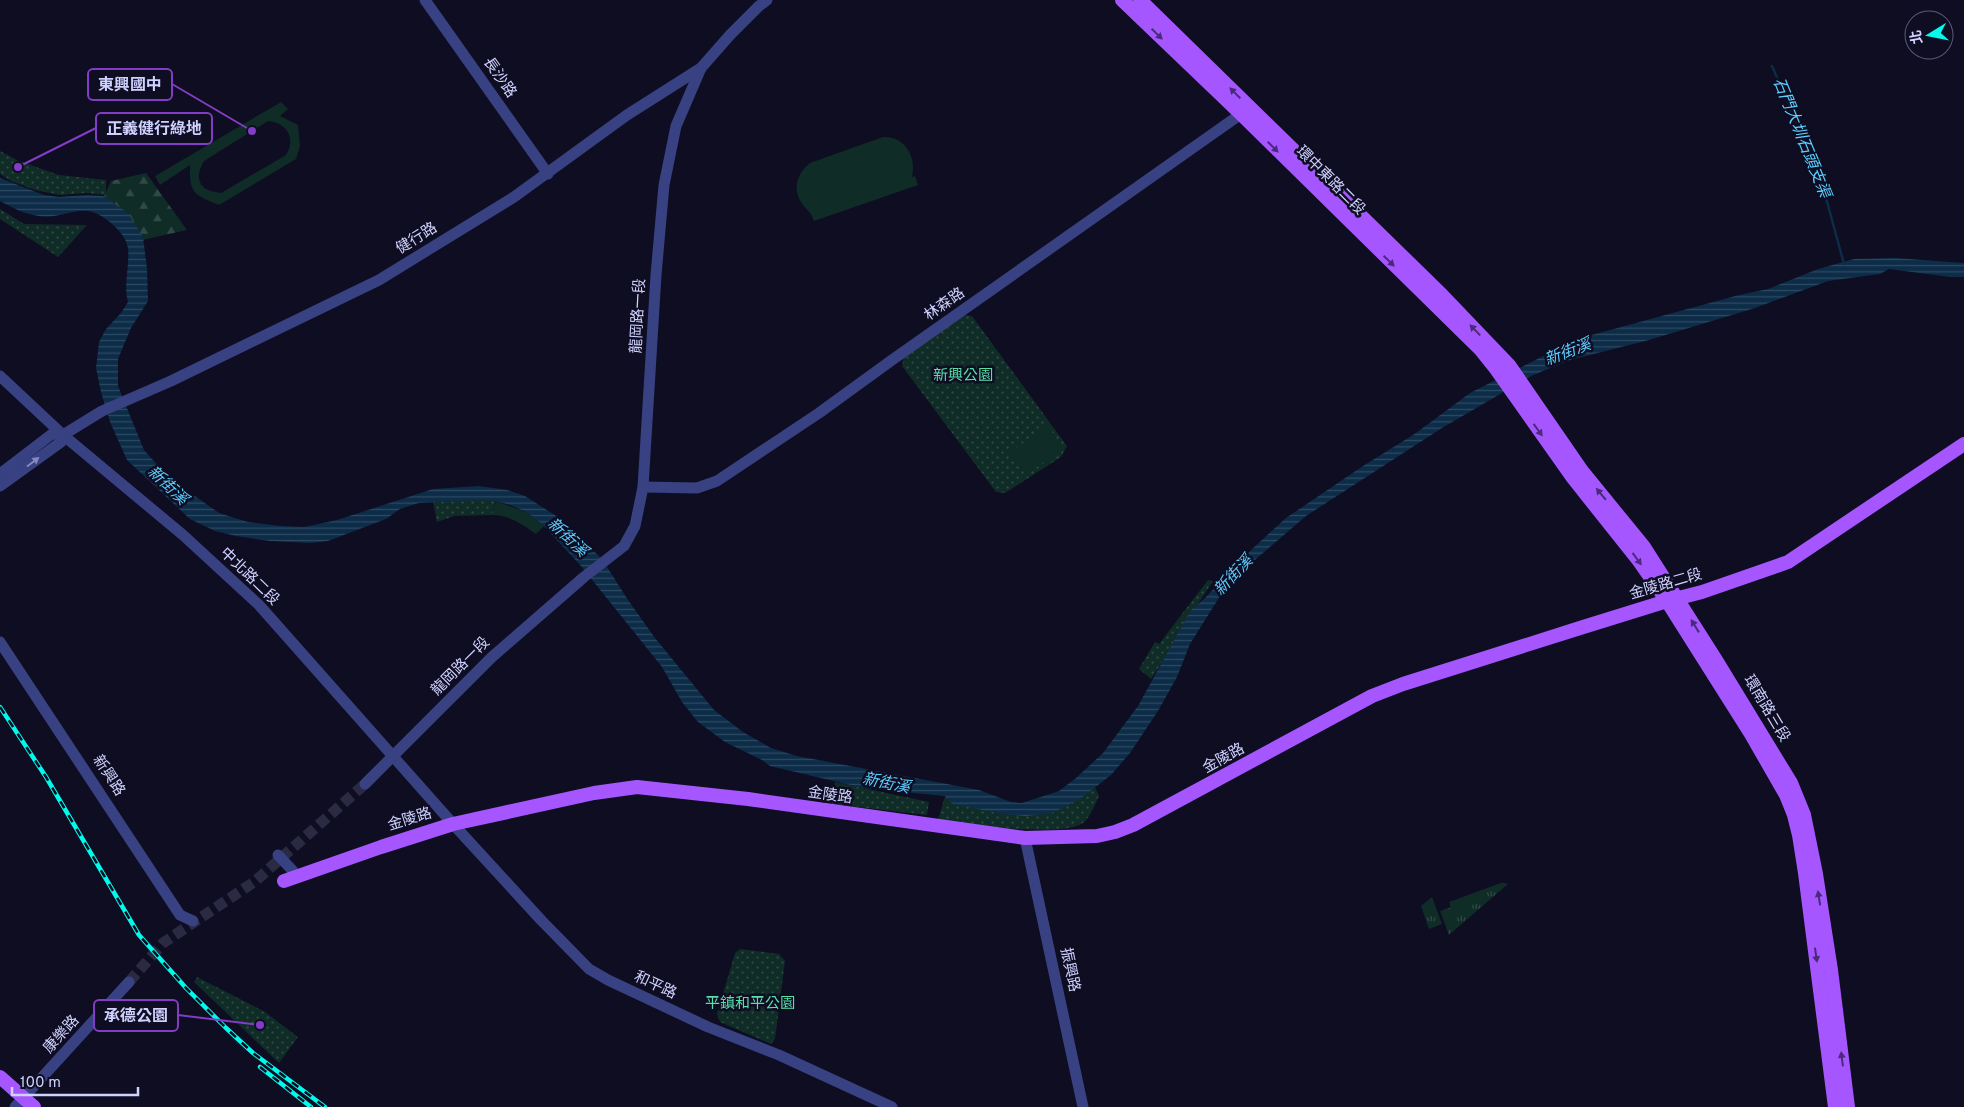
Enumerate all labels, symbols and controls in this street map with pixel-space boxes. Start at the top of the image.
north arrow [1904,10,1954,60]
one-way arrow [1150,28,1162,40]
text: 北 [1908,29,1927,45]
street label: 長沙路 [478,54,520,102]
callout: 東興國中 [88,69,172,100]
water label: 石門大圳石頭支渠 [1768,75,1835,203]
text: 東興國中 [98,76,162,96]
one-way arrow [1229,87,1241,99]
callout: 正義健行綠地 [96,113,212,144]
text: 正義健行綠地 [106,120,202,140]
one-way arrow [1267,141,1279,153]
street label: 環中東路二段 [1291,142,1369,220]
street label: 健行路 [393,219,441,259]
one-way arrow [1383,255,1395,267]
street label: 龍岡路一段 [627,278,650,354]
street label: 林森路 [921,284,969,326]
one-way arrow [1469,324,1481,336]
water label: 新街溪 [1542,334,1596,371]
park label: 新興公園 [933,367,993,386]
one-way arrow [1533,423,1543,436]
one-way arrow [26,456,39,467]
water label: 新街溪 [143,462,193,511]
one-way arrow [1595,488,1606,501]
water label: 新街溪 [543,514,593,563]
street label: 中北路二段 [215,543,283,610]
water label: 新街溪 [1210,550,1259,600]
one-way arrow [1632,552,1642,566]
street label: 金陵路二段 [1627,566,1705,604]
one-way arrow [1691,620,1700,633]
street label: 龍岡路一段 [427,633,494,700]
street label: 環南路三段 [1739,672,1793,746]
street label: 金陵路 [1200,740,1248,778]
street label: 新興路 [88,752,128,800]
water label: 新街溪 [860,769,914,799]
street label: 金陵路 [806,783,854,809]
street label: 金陵路 [386,804,434,836]
one-way arrow [1815,889,1823,905]
street label: 振興路 [1055,946,1083,994]
one-way arrow [1813,947,1821,963]
street label: 和平路 [631,968,679,1004]
park label: 平鎮和平公園 [705,994,795,1014]
callout: 承德公園 [94,1000,178,1031]
text: 承德公園 [104,1006,168,1027]
street label: 康樂路 [40,1012,84,1058]
one-way arrow [1838,1050,1846,1066]
scale bar [12,1064,139,1096]
text: 100 m [20,1074,61,1093]

